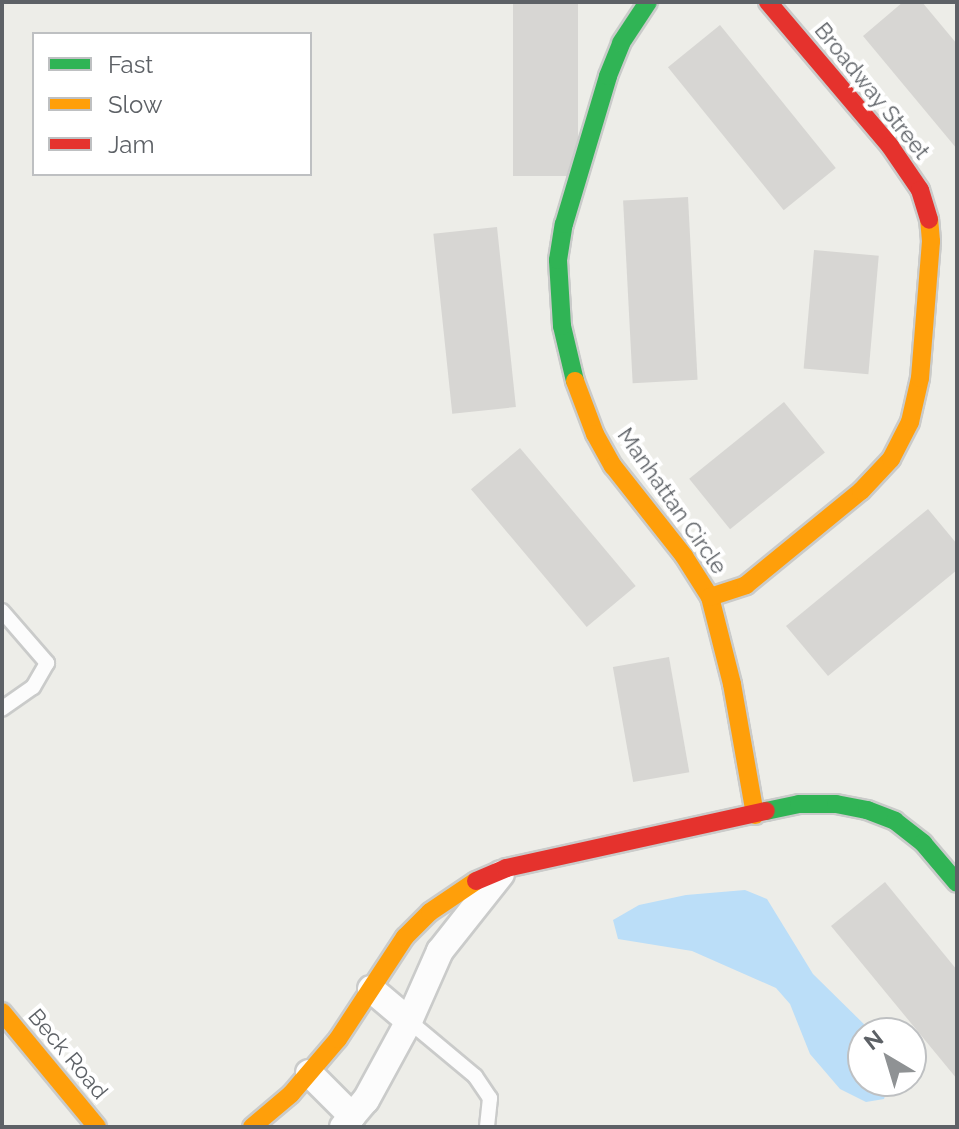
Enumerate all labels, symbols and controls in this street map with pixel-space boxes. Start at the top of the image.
street label: Broadway Street [809,17,935,165]
legend [32,32,312,176]
text: Fast [108,50,153,79]
text: Slow [108,90,162,119]
text: Jam [108,130,154,159]
street label: Manhattan Circle [612,423,732,579]
street label: Beck Road [23,1004,113,1104]
north arrow [847,1017,927,1097]
text: N [859,1024,888,1055]

